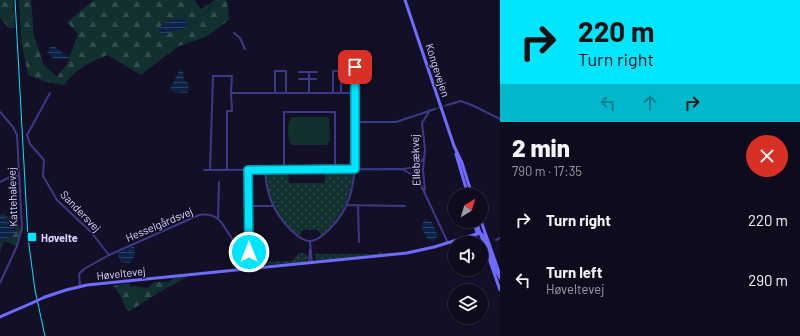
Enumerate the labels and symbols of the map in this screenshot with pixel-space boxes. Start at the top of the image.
street label: Kongevejen [423,42,453,98]
pin [338,50,372,84]
street label: Ellebækvej [408,134,422,186]
street label: Kattehalevej [4,167,20,227]
street label: Sandersvej [58,188,104,234]
north arrow [448,188,488,228]
street label: Hesselgårdsvej [123,204,195,244]
marker: Høvelte [26,231,38,243]
place label: Høvelte [41,231,78,244]
position arrow [228,231,270,273]
street label: Høveltevej [96,264,146,282]

